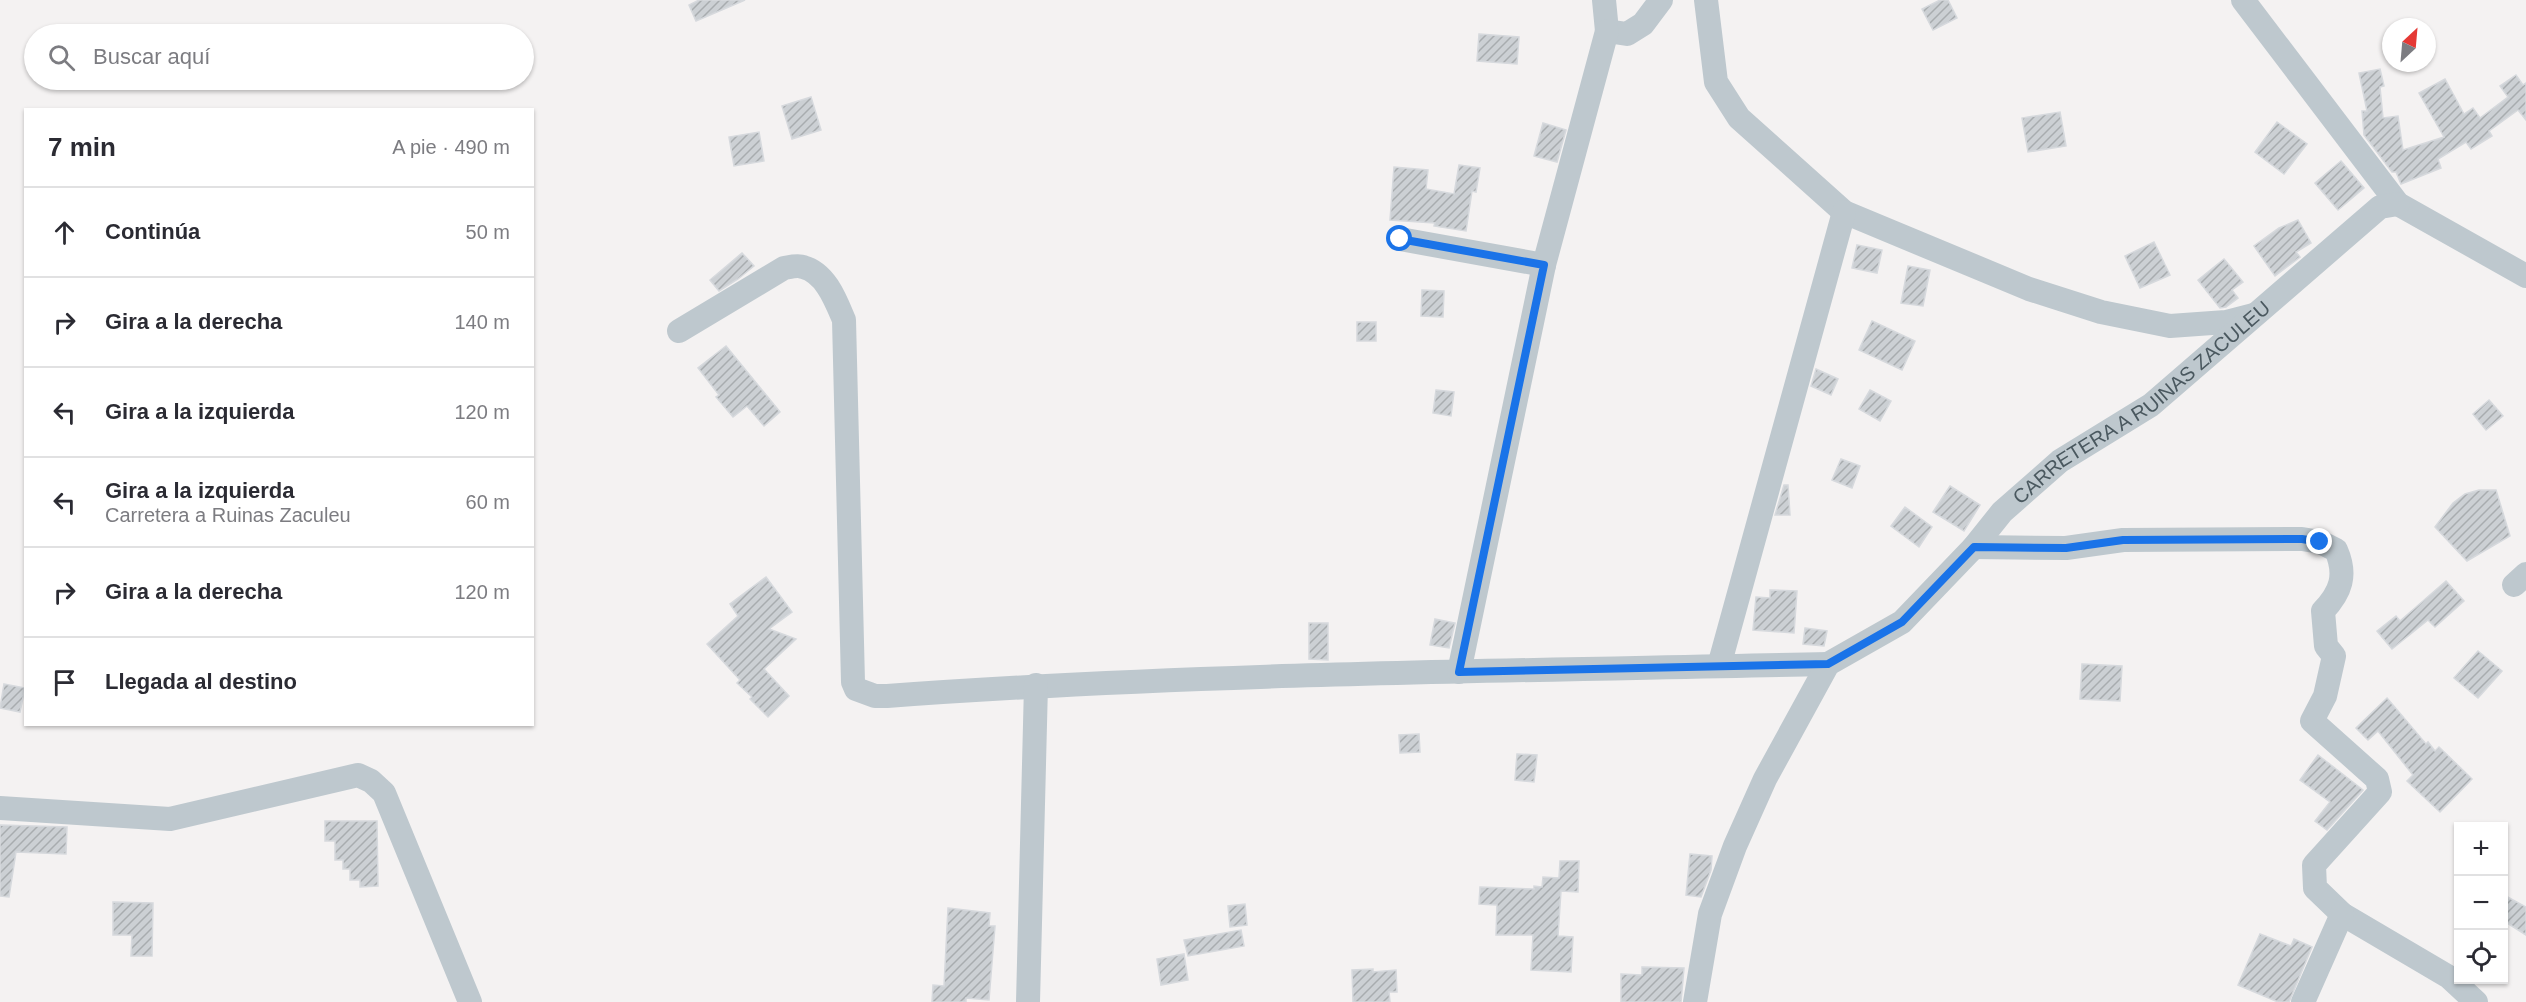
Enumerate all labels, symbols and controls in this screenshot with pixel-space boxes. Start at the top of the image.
north arrow [2382,18,2436,72]
search box [24,24,534,90]
icon: search [45,41,78,74]
text: Buscar aquí [93,44,210,69]
text: 7 min [48,132,116,162]
text: A pie · 490 m [392,136,510,158]
icon: ahead [48,216,81,249]
text: Continúa [105,219,200,244]
text: 50 m [466,221,510,243]
route start [1386,225,1412,251]
street label: CARRETERA A RUINAS ZACULEU [2008,296,2274,508]
icon: right [48,306,81,339]
text: Gira a la derecha [105,309,282,334]
text: 140 m [454,311,510,333]
icon: left [48,396,81,429]
text: Gira a la izquierda [105,399,295,424]
text: 120 m [454,401,510,423]
text: Gira a la izquierda [105,478,295,503]
icon: left [48,486,81,519]
text: 60 m [466,491,510,513]
text: Carretera a Ruinas Zaculeu [105,504,351,526]
route end [2306,528,2332,554]
icon: right [48,576,81,609]
text: Gira a la derecha [105,579,282,604]
text: 120 m [454,581,510,603]
icon: arrive [48,666,81,699]
text: Llegada al destino [105,669,297,694]
map controls [2454,822,2508,984]
button: + [2454,822,2508,876]
button: − [2454,876,2508,930]
button: locate [2454,930,2508,984]

